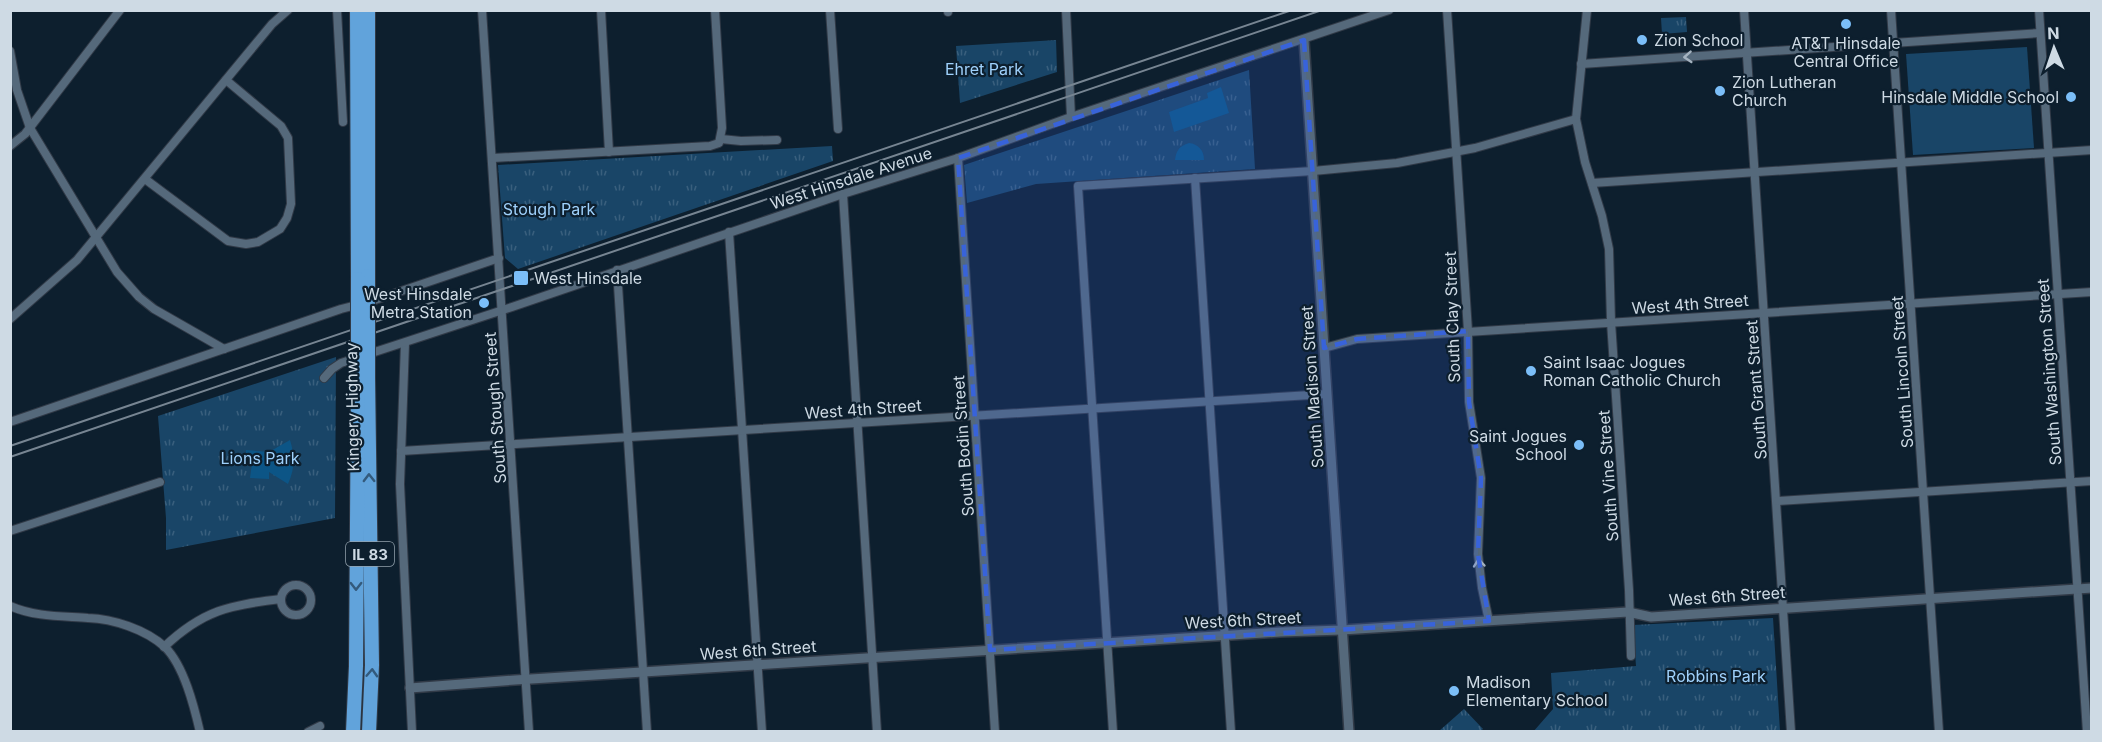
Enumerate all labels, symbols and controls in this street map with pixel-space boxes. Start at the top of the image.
marker: AT&T Hinsdale Central Office [1839,17,1853,31]
north arrow [2024,18,2084,78]
text: N [2047,23,2060,43]
place label: Zion School [1654,30,1743,50]
marker: Zion School [1635,33,1649,47]
place label: AT&T Hinsdale Central Office [1791,33,1901,71]
one-way arrow [1683,51,1692,64]
park label: Ehret Park [945,59,1023,79]
place label: Zion Lutheran Church [1732,72,1836,110]
marker: Zion Lutheran Church [1713,84,1727,98]
place label: Hinsdale Middle School [1881,87,2059,107]
marker: Hinsdale Middle School [2064,90,2078,104]
street label: West Hinsdale Avenue [768,142,934,214]
park label: Stough Park [503,199,595,219]
street label: South Clay Street [1440,251,1464,383]
place label: West Hinsdale [534,268,642,288]
marker: West Hinsdale [512,269,530,287]
street label: South Washington Street [2032,278,2066,466]
place label: West Hinsdale Metra Station [364,284,472,322]
street label: West 4th Street [1631,290,1749,318]
street label: South Lincoln Street [1887,295,1917,449]
marker: West Hinsdale Metra Station [477,296,491,310]
street label: South Madison Street [1296,305,1328,469]
street label: South Grant Street [1741,320,1771,460]
street label: South Stough Street [480,332,510,484]
street label: Kingery Highway [341,342,363,472]
place label: Saint Isaac Jogues Roman Catholic Church [1543,352,1721,390]
marker: Saint Isaac Jogues Roman Catholic Church [1524,364,1538,378]
street label: South Bodin Street [948,375,978,517]
street label: West 4th Street [804,395,922,423]
street label: South Vine Street [1593,410,1623,542]
place label: Saint Jogues School [1469,426,1567,464]
marker: Saint Jogues School [1572,438,1586,452]
park label: Lions Park [220,448,300,468]
one-way arrow [363,474,375,483]
road number: IL 83 [346,542,394,566]
one-way arrow [1473,559,1486,568]
one-way arrow [350,581,363,590]
street label: West 6th Street [1668,582,1786,610]
street label: West 6th Street [1184,607,1302,633]
street label: West 6th Street [699,636,817,664]
park label: Robbins Park [1666,666,1766,686]
one-way arrow [365,669,378,678]
place label: Madison Elementary School [1466,672,1608,710]
marker: Madison Elementary School [1447,684,1461,698]

